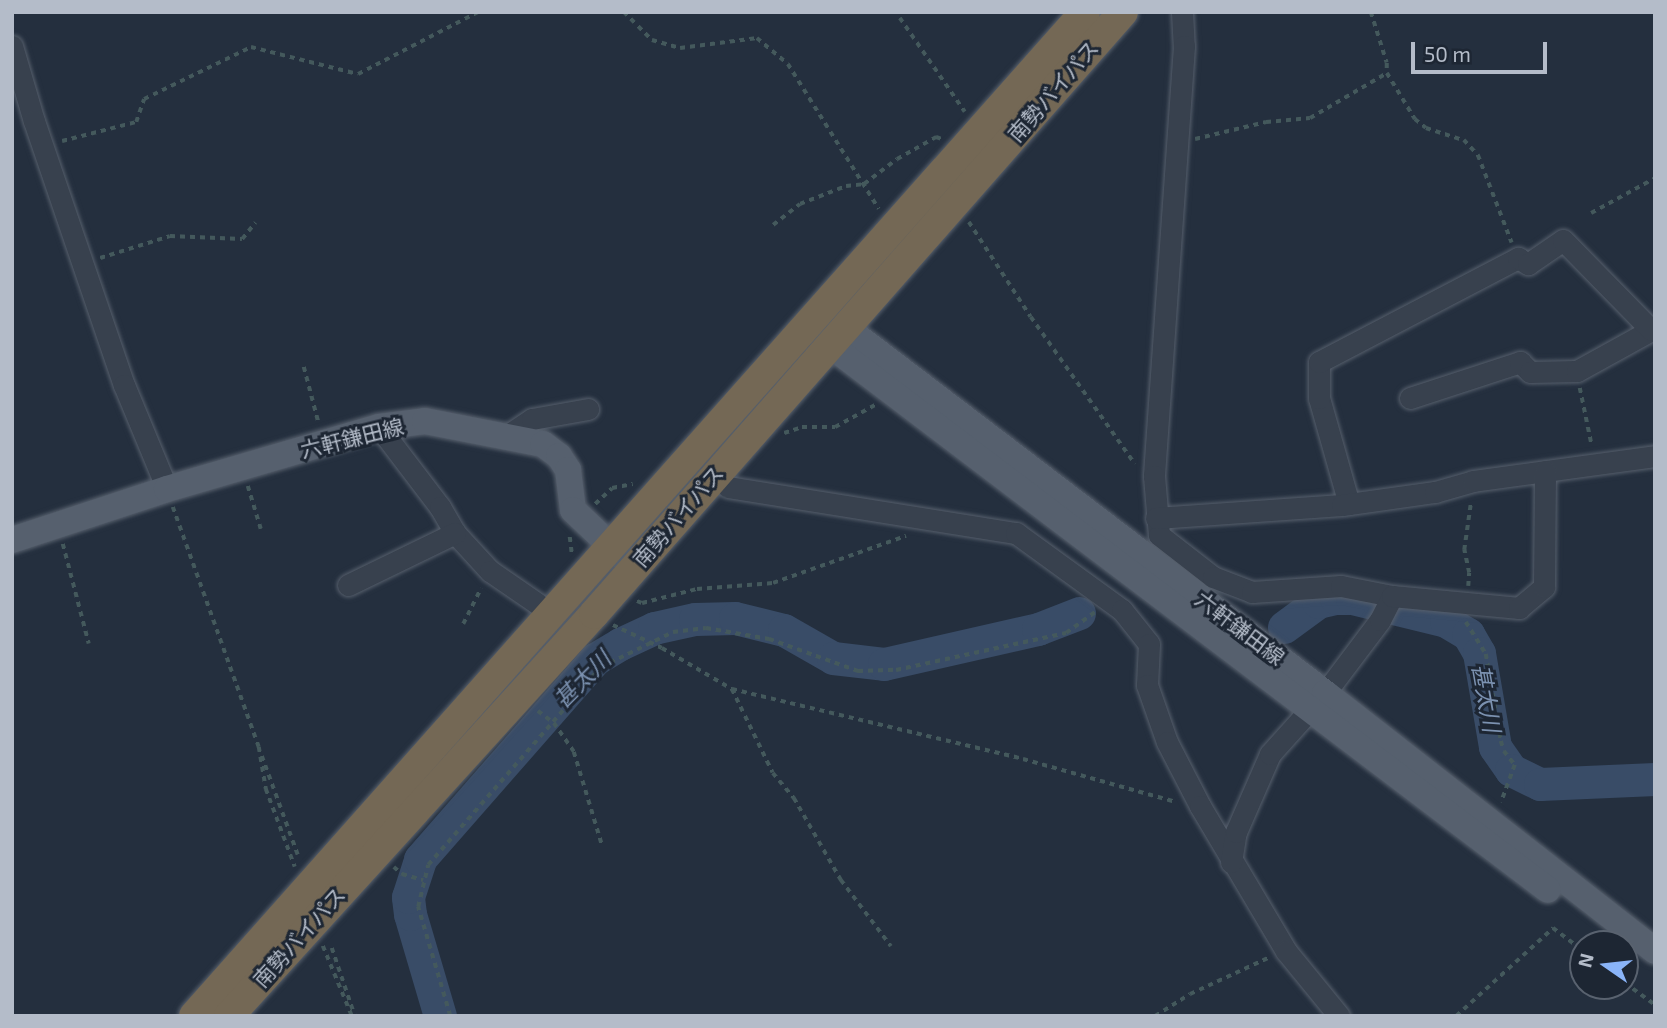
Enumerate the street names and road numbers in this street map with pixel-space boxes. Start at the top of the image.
street label: 南勢バイパス [1002,35,1104,147]
street label: 六軒鎌田線 [298,413,406,463]
street label: 南勢バイパス [627,460,729,572]
street label: 六軒鎌田線 [1190,586,1290,670]
street label: 南勢バイパス [247,882,351,992]

